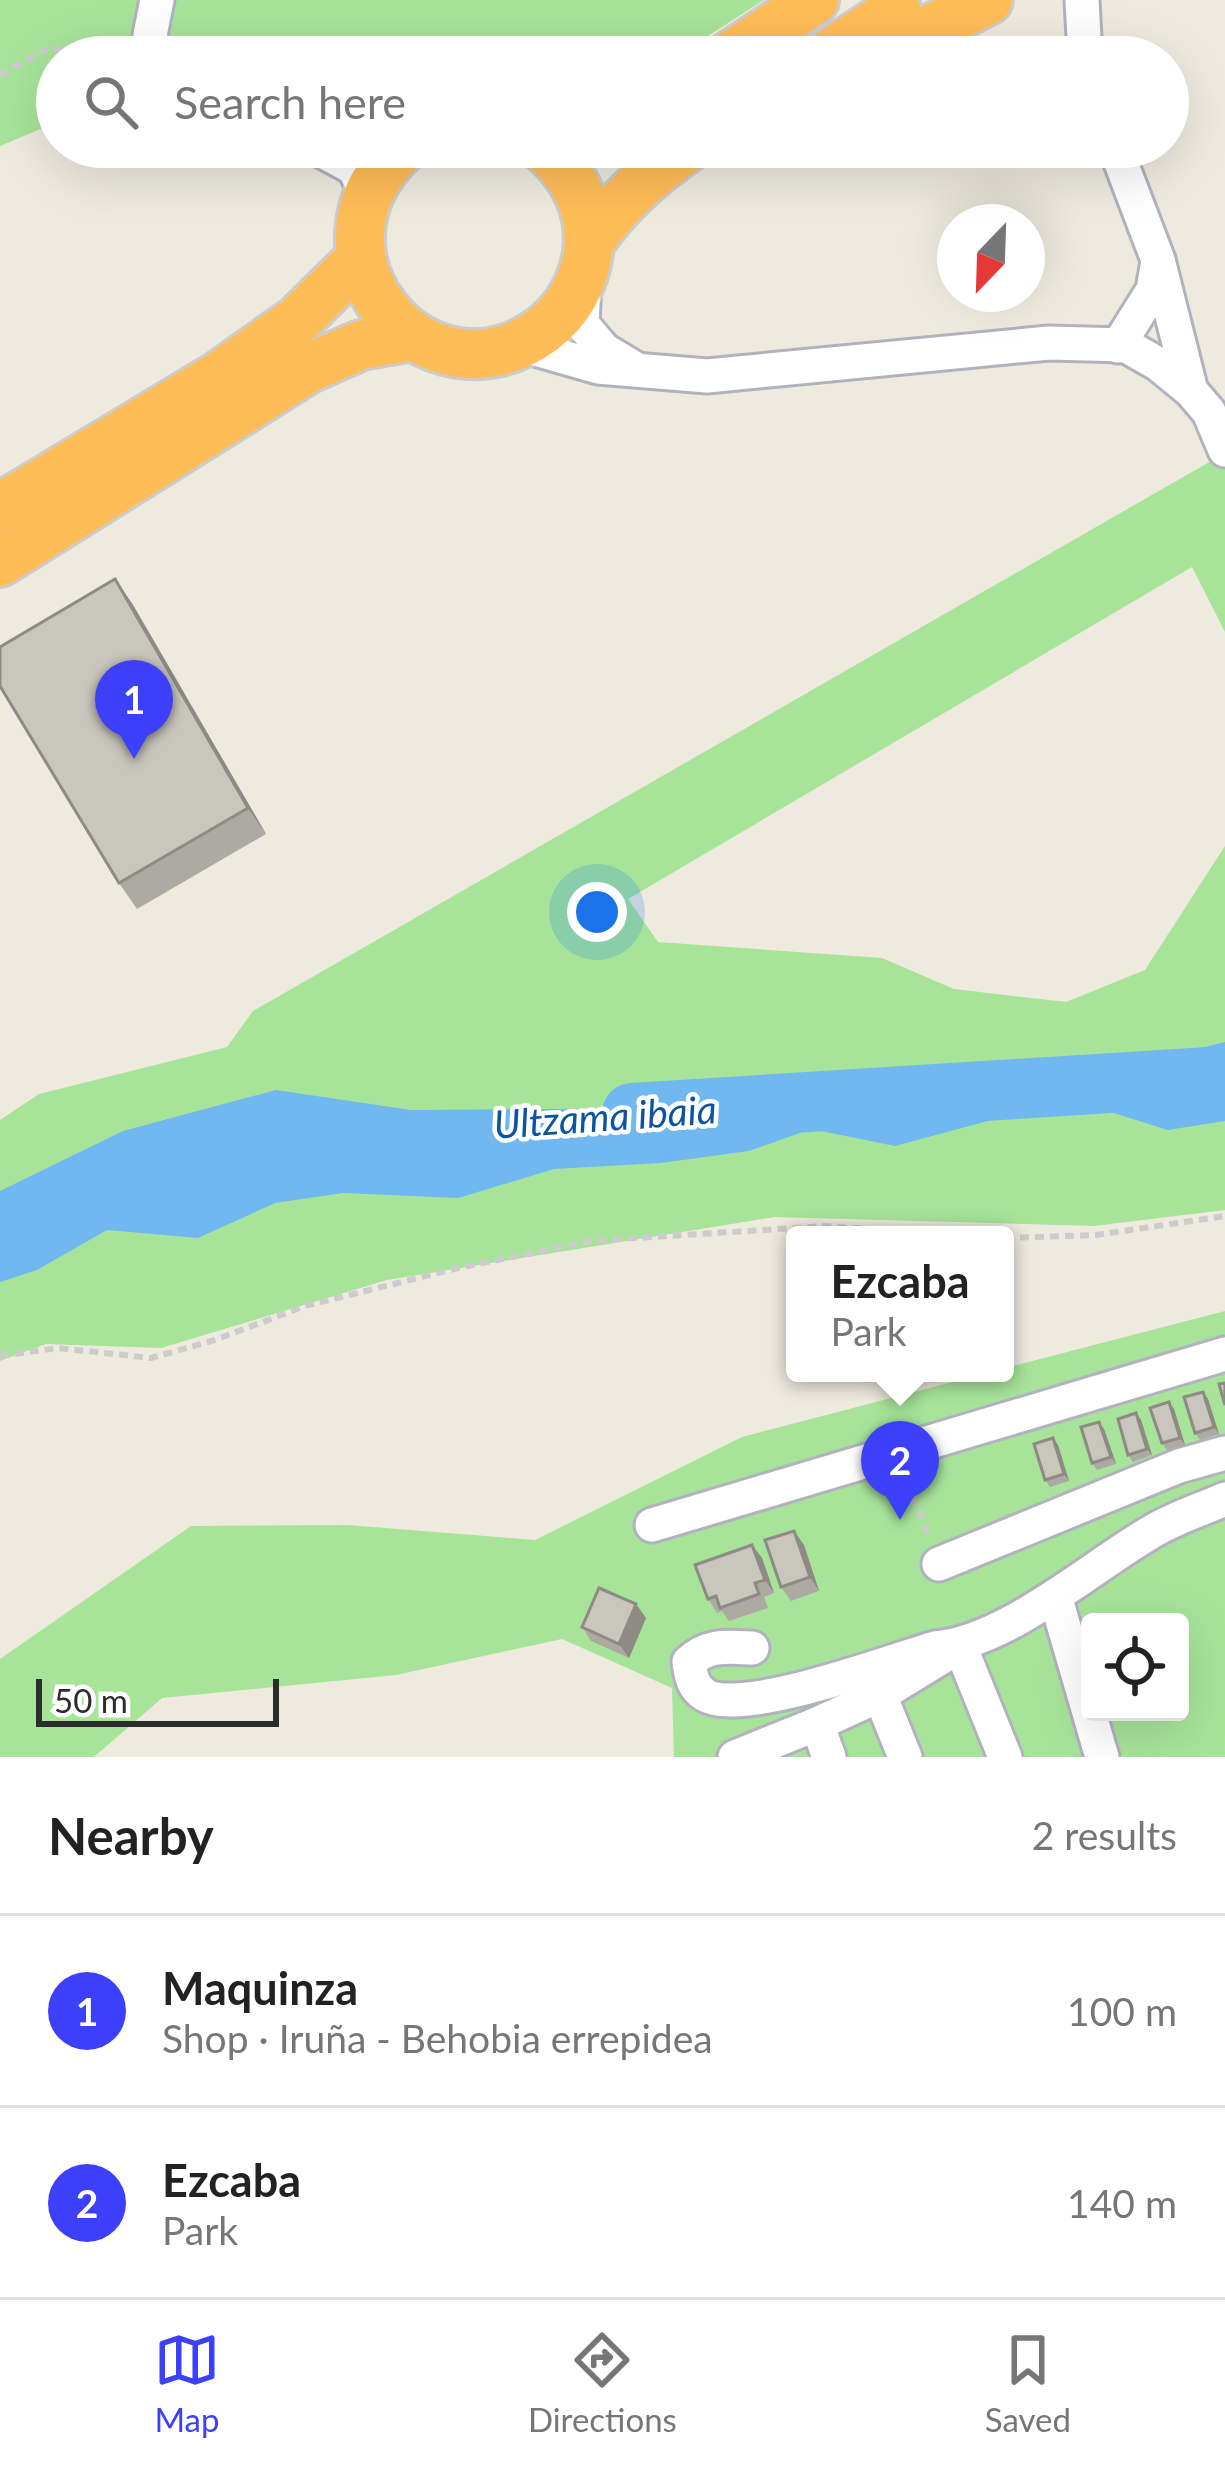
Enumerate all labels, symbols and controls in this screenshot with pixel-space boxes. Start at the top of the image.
search box [36,36,1189,168]
icon: search [78,69,144,135]
text: Search here [174,75,406,129]
north arrow [937,204,1045,312]
pin: 1 [95,660,173,759]
your location [567,882,627,942]
water label: Ultzama ibaia [492,1085,718,1147]
popup [786,1226,1014,1382]
text: Ezcaba [830,1254,970,1308]
text: Park [830,1308,907,1354]
pin: 2 [861,1421,939,1520]
map controls [1081,1613,1189,1721]
button: locate [1081,1613,1189,1721]
scale bar [36,1673,279,1726]
text: 50 m [54,1680,128,1720]
text: Nearby [48,1805,214,1866]
text: 2 results [1032,1812,1177,1858]
text: Maquinza [162,1961,358,2015]
text: 1 [76,1988,98,2034]
text: 100 m [1067,1988,1177,2034]
text: Shop · Iruña - Behobia errepidea [162,2015,713,2061]
text: Ezcaba [162,2153,301,2207]
text: 2 [76,2180,98,2226]
text: 140 m [1067,2180,1177,2226]
text: Park [162,2207,238,2253]
tab: Map [154,2327,220,2439]
tab: Directions [528,2327,677,2439]
tab: Saved [985,2327,1071,2439]

